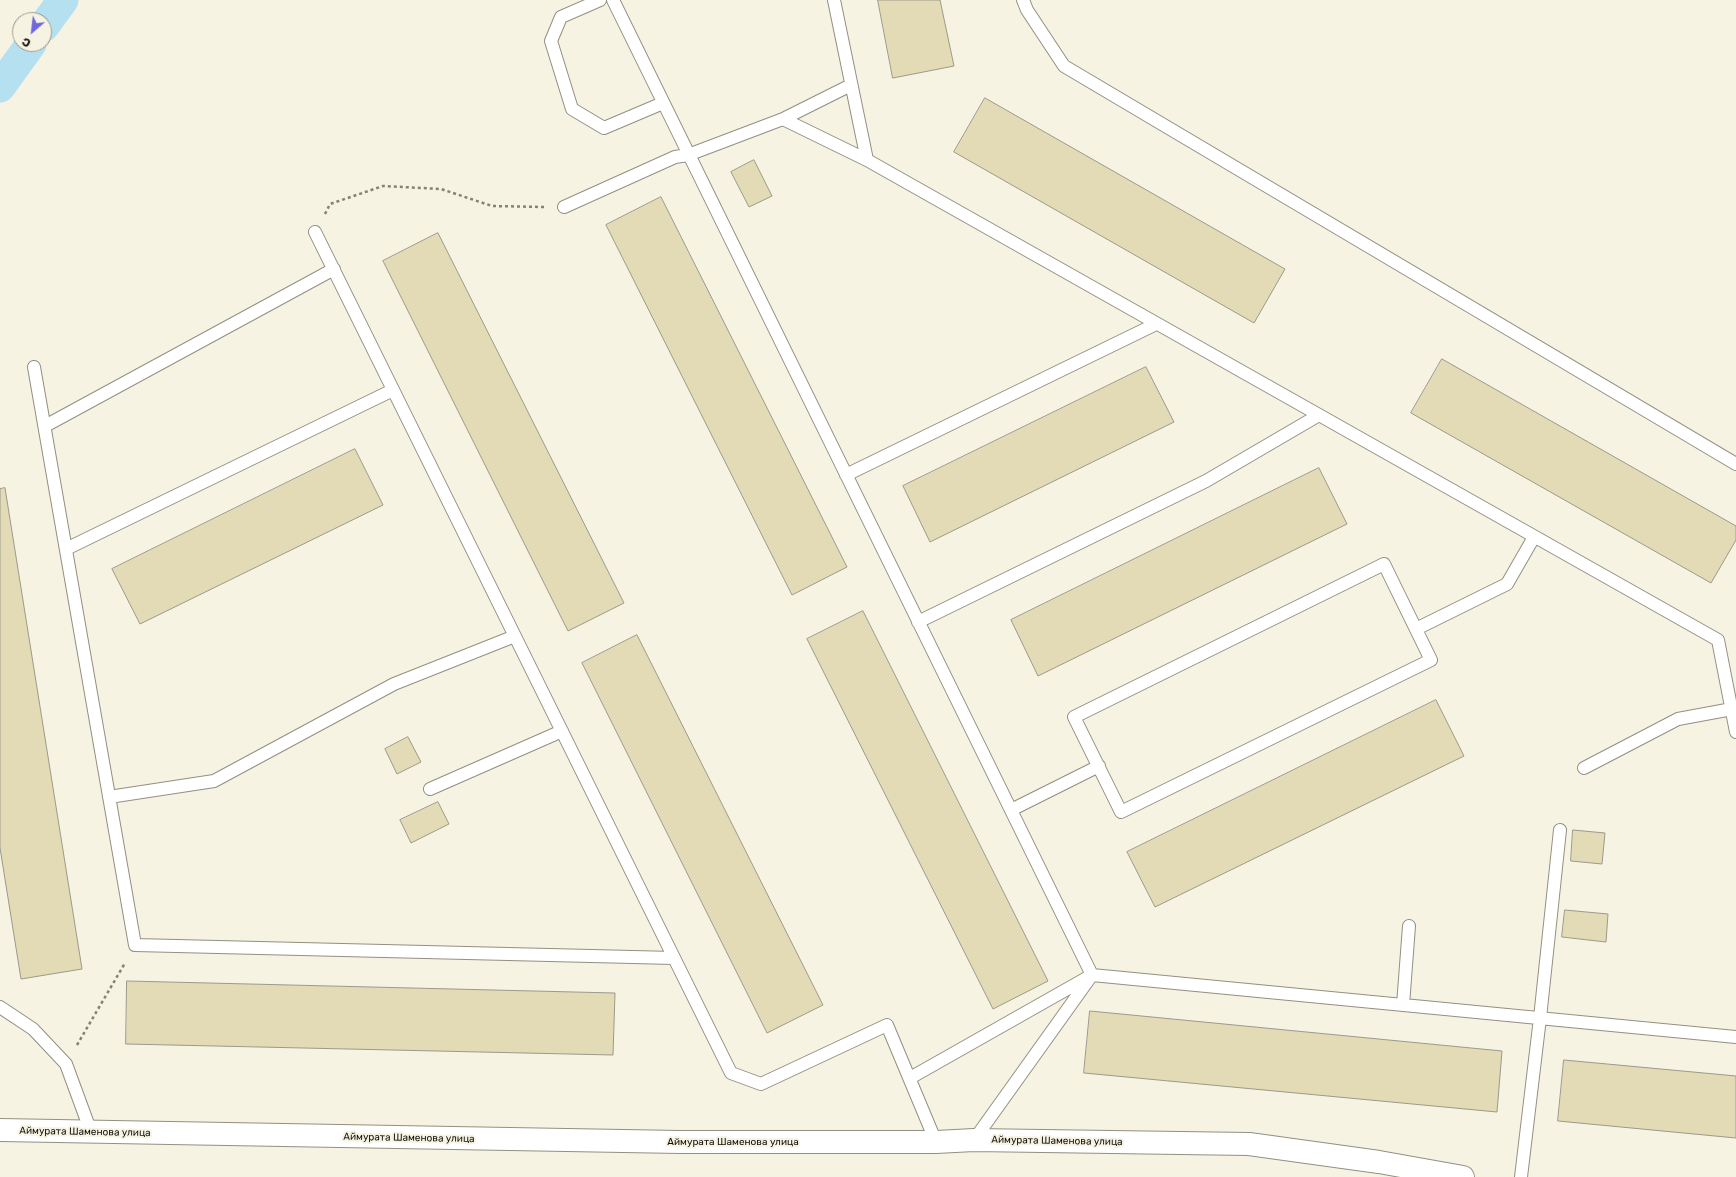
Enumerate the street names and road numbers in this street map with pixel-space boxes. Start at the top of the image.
street label: Аймурата Шаменова улица [19,1125,151,1139]
street label: Аймурата Шаменова улица [343,1131,475,1145]
street label: Аймурата Шаменова улица [991,1134,1123,1148]
street label: Аймурата Шаменова улица [667,1136,799,1148]

